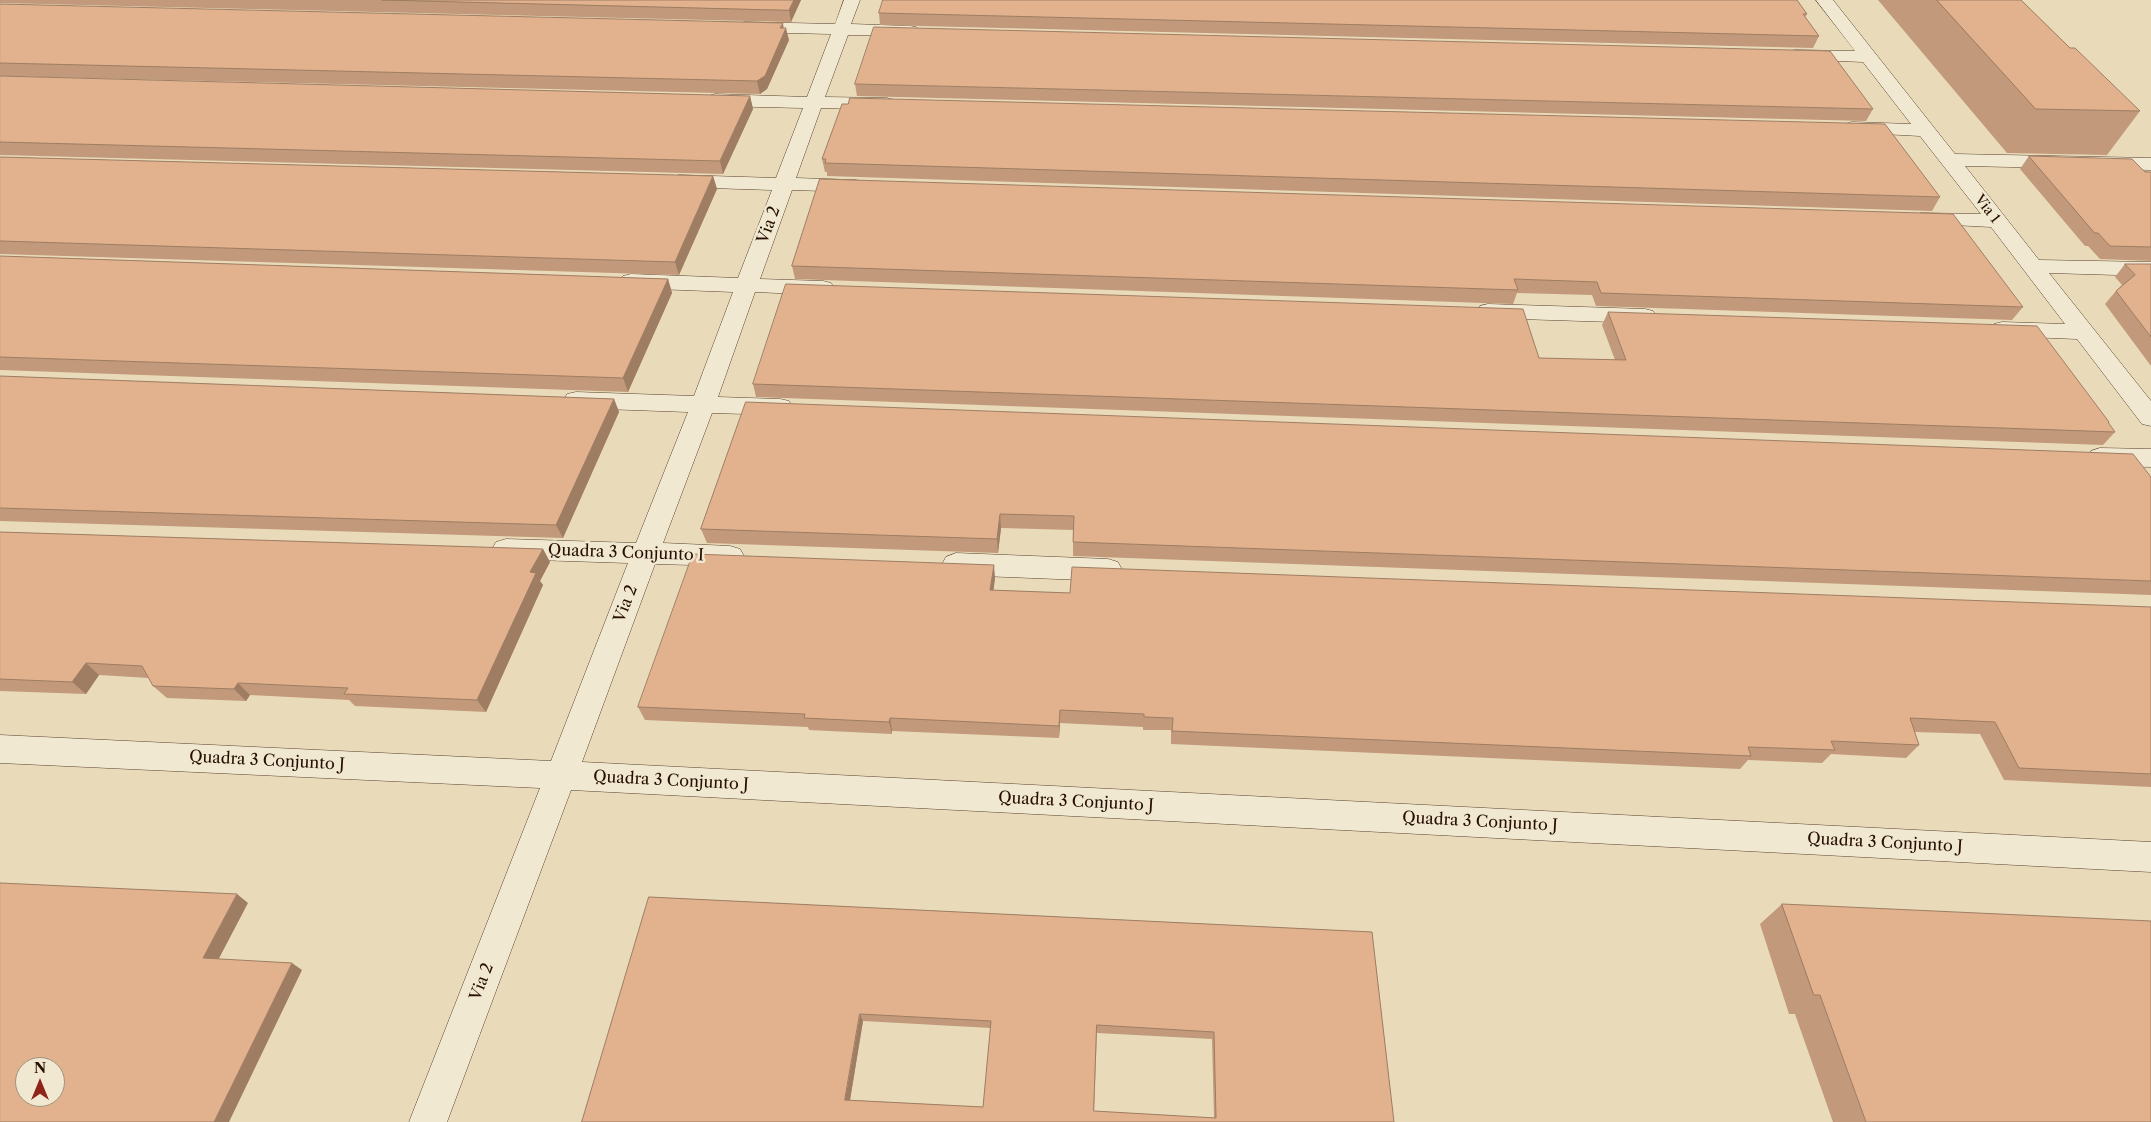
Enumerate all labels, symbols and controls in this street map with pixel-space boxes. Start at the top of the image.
street label: Via 1 [1971,191,2003,227]
street label: Via 2 [753,204,785,246]
street label: Quadra 3 Conjunto I [548,541,704,565]
street label: Via 2 [610,583,642,625]
street label: Quadra 3 Conjunto J [189,747,345,775]
street label: Quadra 3 Conjunto J [593,767,749,795]
street label: Quadra 3 Conjunto J [998,788,1154,816]
street label: Quadra 3 Conjunto J [1402,808,1558,836]
street label: Quadra 3 Conjunto J [1807,829,1963,857]
street label: Via 2 [466,961,498,1003]
north arrow [15,1057,65,1107]
text: N [34,1059,46,1077]

